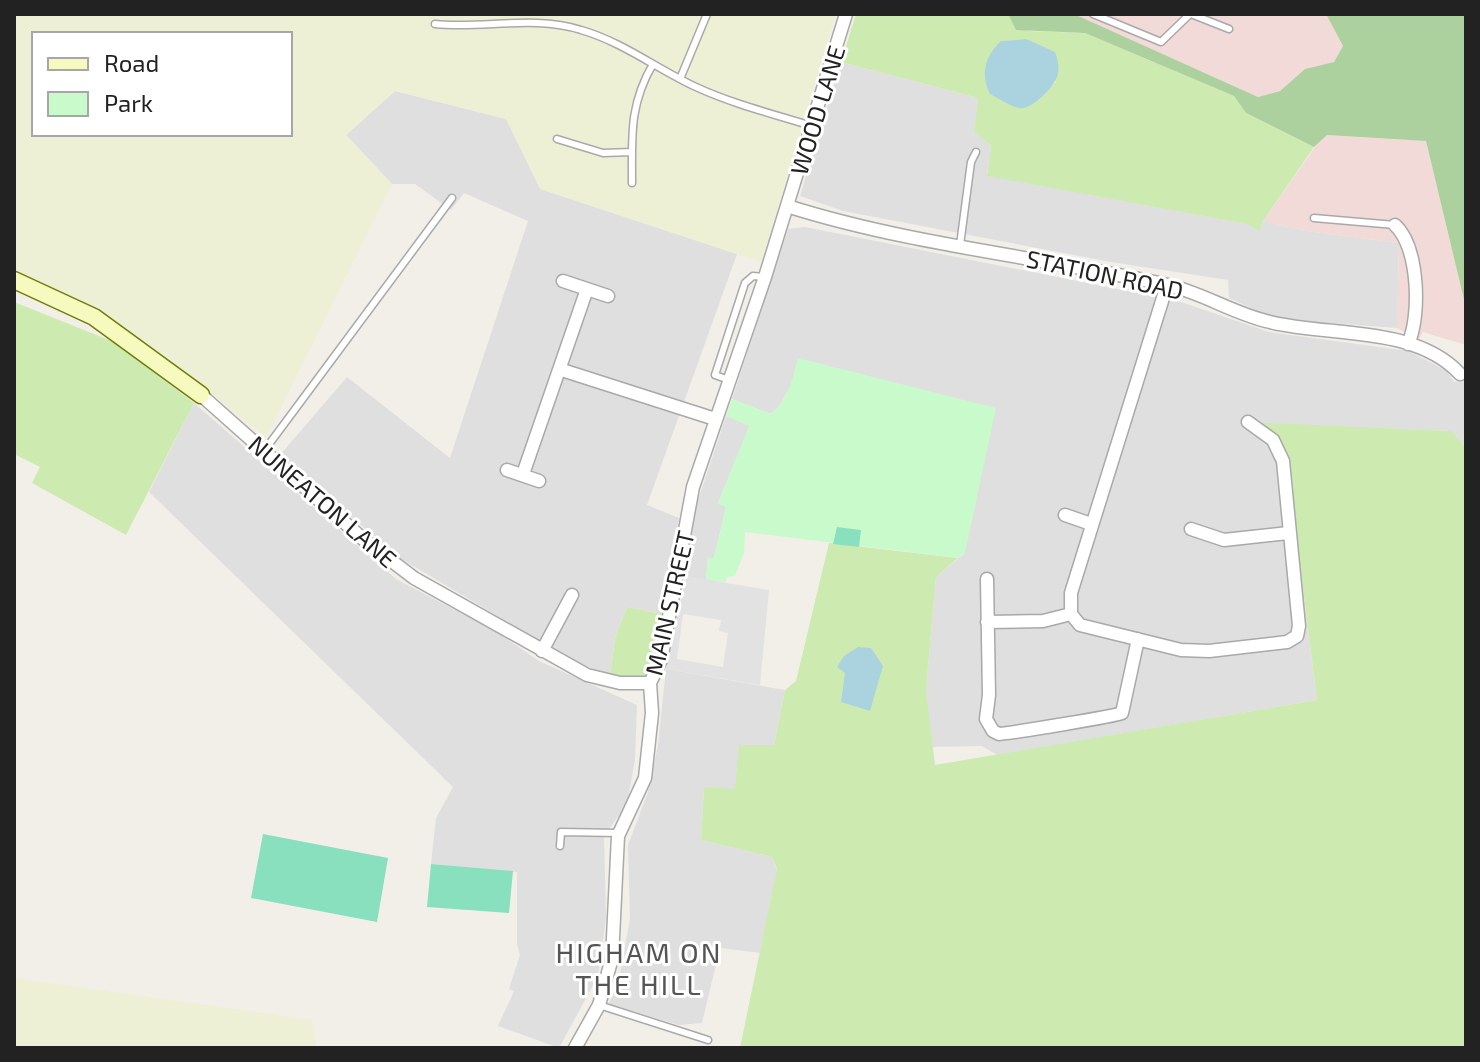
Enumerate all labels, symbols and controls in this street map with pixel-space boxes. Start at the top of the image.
legend [32,32,292,136]
street label: WOOD LANE [784,42,850,178]
text: Road [104,48,159,77]
text: Park [104,88,153,117]
street label: STATION ROAD [1024,243,1186,305]
street label: NUNEATON LANE [243,429,403,573]
street label: MAIN STREET [638,528,700,678]
district label: HIGHAM ON THE HILL [556,935,723,1001]

